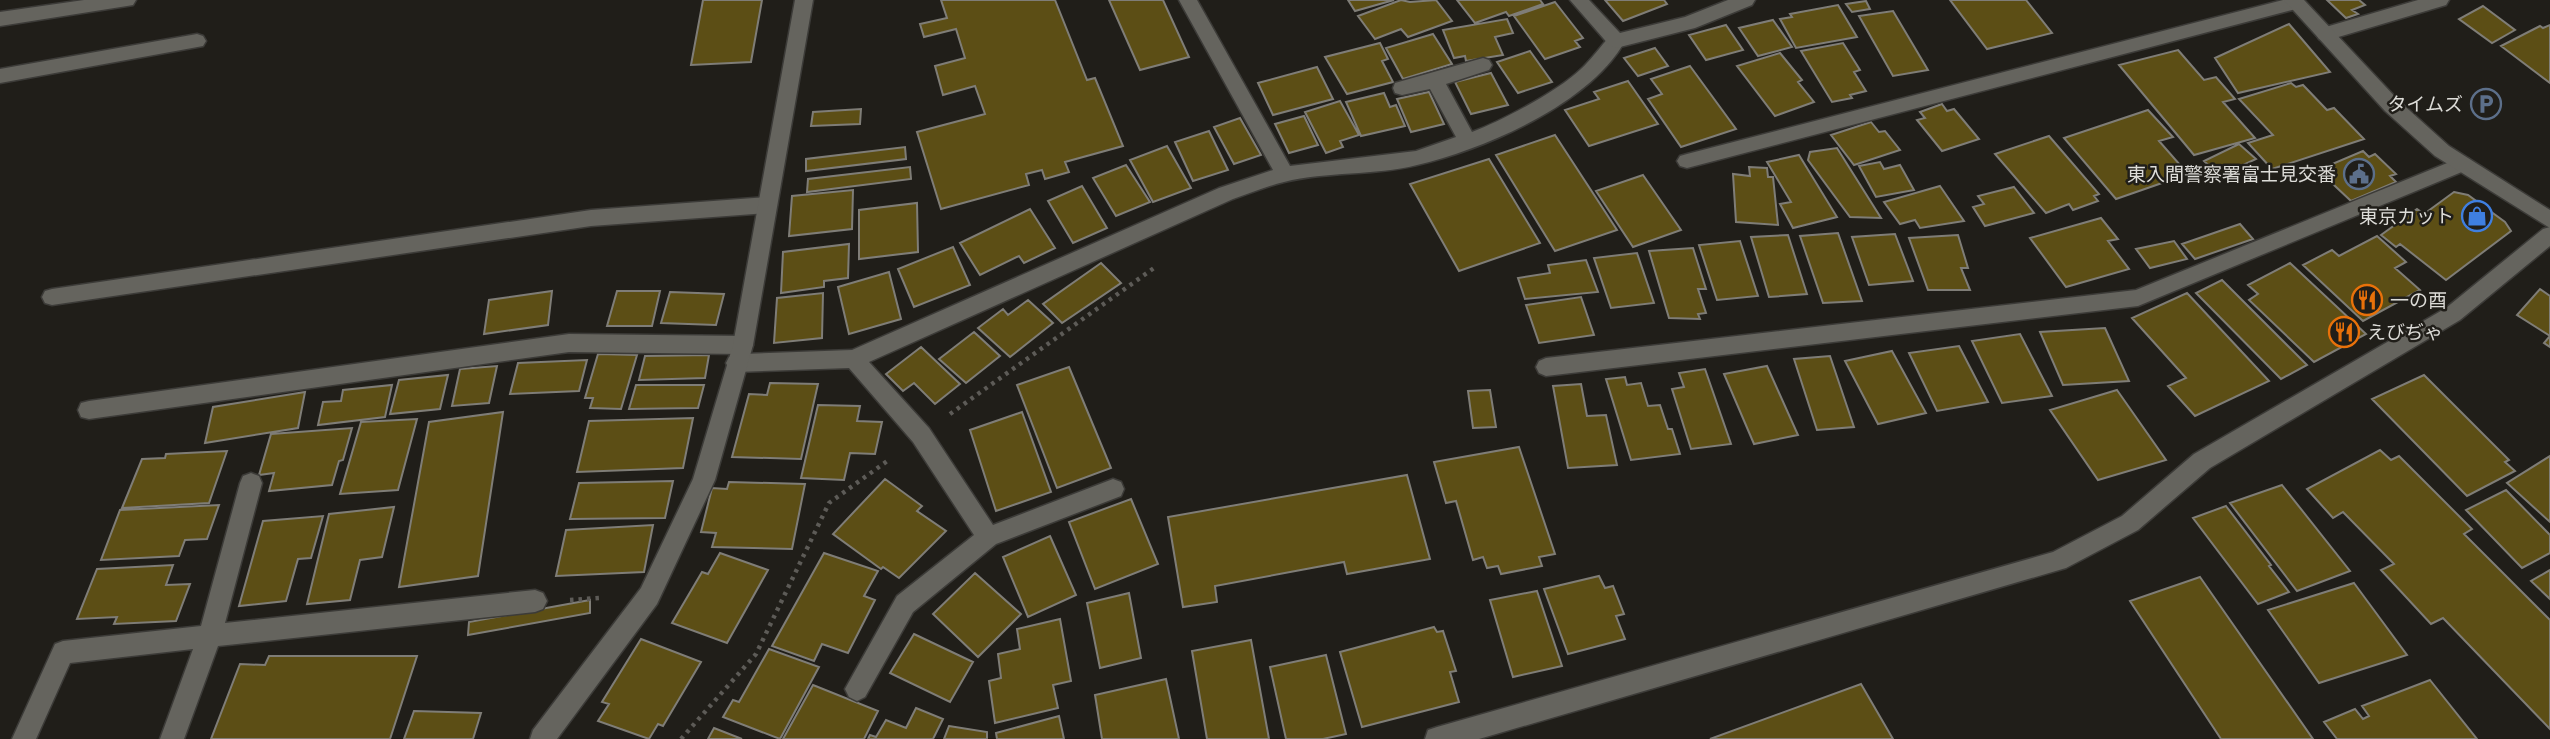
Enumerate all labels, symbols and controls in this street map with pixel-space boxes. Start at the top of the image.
parking icon: タイムズ [2469,87,2503,121]
place label: タイムズ [2387,93,2463,116]
public building icon: 東入間警察署富士見交番 [2342,157,2376,191]
place label: 東入間警察署富士見交番 [2127,163,2336,186]
shop icon: 東京カット [2460,199,2494,233]
place label: 東京カット [2359,205,2454,228]
restaurant icon: 一の酉 [2350,283,2384,317]
place label: 一の酉 [2390,289,2447,312]
restaurant icon: えびぢゃ [2327,315,2361,349]
place label: えびぢゃ [2367,321,2443,344]

